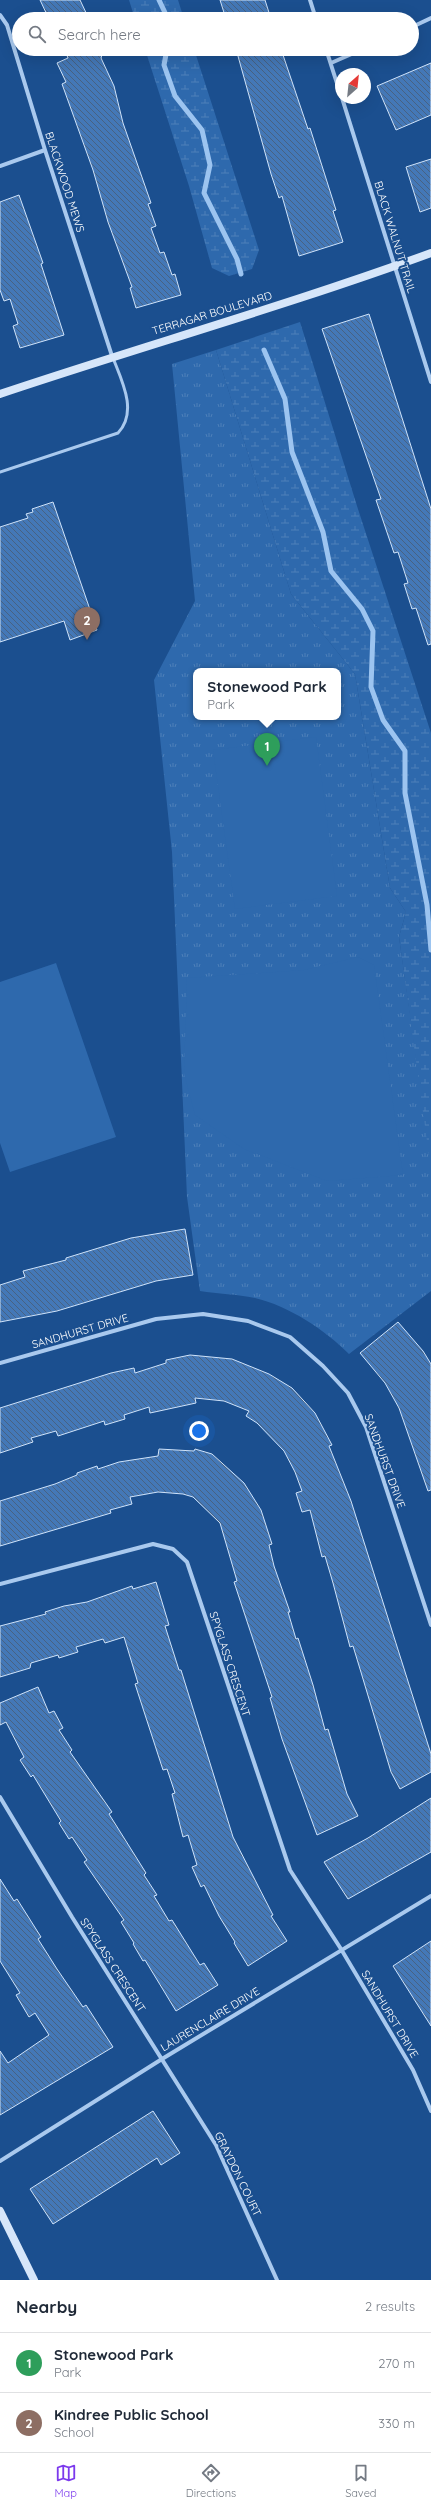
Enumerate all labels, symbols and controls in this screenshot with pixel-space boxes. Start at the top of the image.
search box [12,12,419,56]
icon: search [26,23,48,45]
text: Search here [58,25,141,44]
north arrow [335,68,371,104]
street label: BLACKWOOD MEWS [42,130,88,234]
street label: BLACK WALNUT TRAIL [371,179,419,295]
street label: TERRAGAR BOULEVARD [150,288,274,338]
pin: 2 [74,607,100,640]
popup [193,668,341,720]
text: Stonewood Park [207,677,327,696]
text: Park [207,696,235,712]
pin: 1 [254,733,280,766]
street label: SANDHURST DRIVE [30,1311,130,1351]
street label: SANDHURST DRIVE [361,1412,409,1510]
your location [189,1421,209,1441]
street label: SPYGLASS CRESCENT [206,1610,254,1719]
street label: SPYGLASS CRESCENT [77,1915,149,2015]
street label: SANDHURST DRIVE [358,1968,422,2060]
street label: LAURENCLAIRE DRIVE [158,1984,262,2054]
street label: GRAYDON COURT [211,2129,265,2219]
text: Nearby [16,2296,77,2317]
text: 2 results [365,2298,415,2314]
text: Stonewood Park [54,2345,173,2364]
text: 1 [26,2355,32,2371]
text: 270 m [378,2355,415,2371]
text: Park [54,2364,82,2380]
text: Kindree Public School [54,2405,209,2424]
text: 2 [25,2415,33,2431]
text: 330 m [378,2415,415,2431]
text: School [54,2424,94,2440]
tab: Map [54,2462,77,2500]
tab: Directions [186,2462,236,2500]
tab: Saved [345,2462,377,2500]

